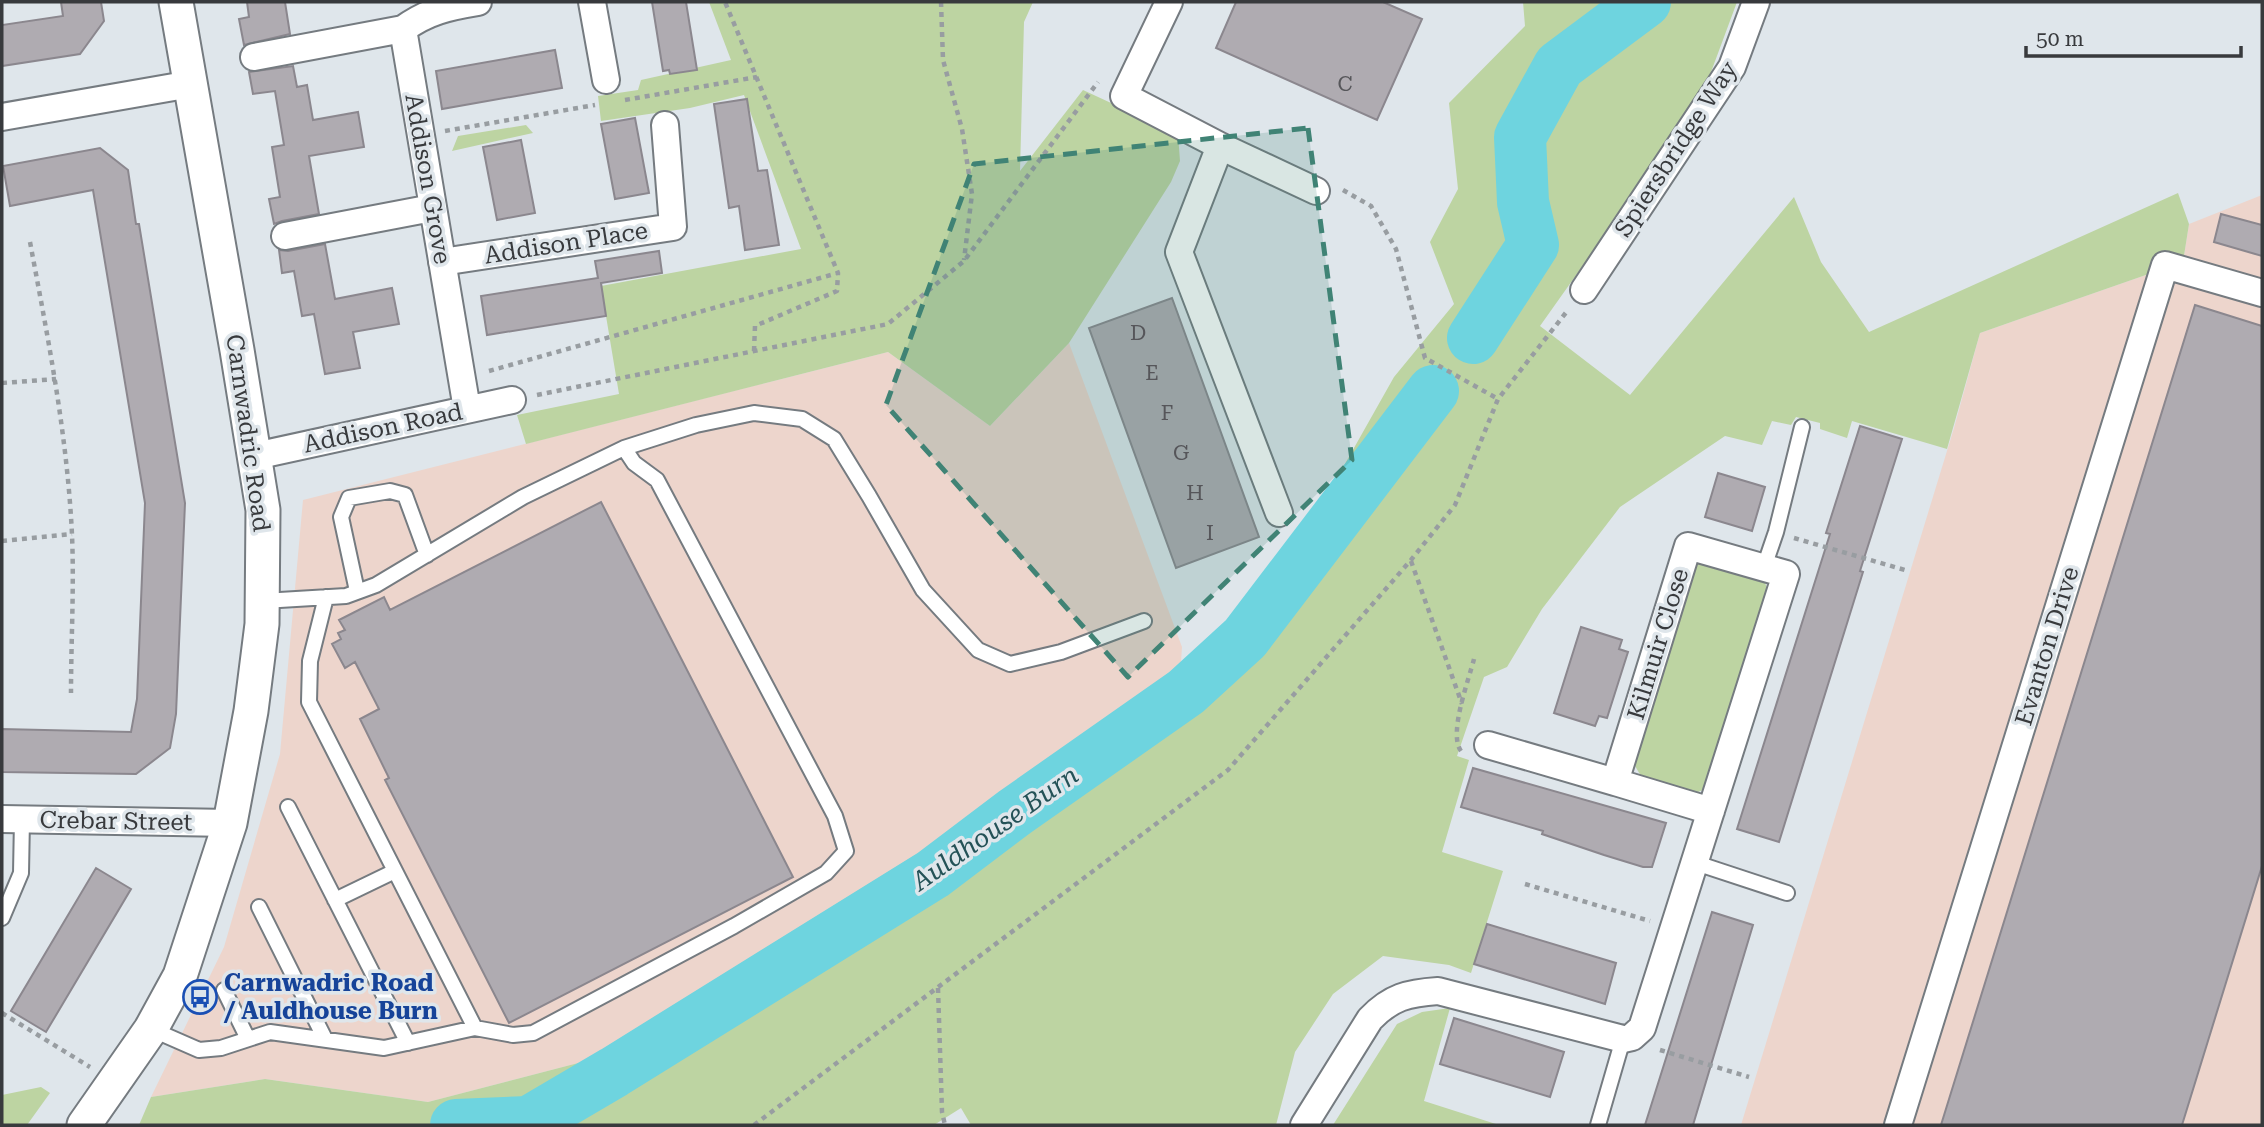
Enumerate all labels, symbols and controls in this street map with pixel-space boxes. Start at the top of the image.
scale bar [2026,14,2241,58]
text: 50 m [2036,27,2084,51]
street label: Spiersbridge Way [1609,55,1744,242]
house number: C [1337,72,1353,96]
street label: Addison Grove [399,92,457,266]
street label: Addison Place [482,216,650,270]
house number: D [1130,321,1146,345]
street label: Carnwadric Road [220,333,276,533]
house number: E [1145,361,1159,385]
street label: Addison Road [301,397,465,459]
house number: F [1161,401,1173,425]
house number: G [1173,441,1189,465]
house number: H [1186,481,1204,505]
house number: I [1206,521,1214,545]
street label: Evanton Drive [2010,563,2084,729]
street label: Kilmuir Close [1622,565,1694,723]
water label: Auldhouse Burn [905,760,1084,898]
street label: Crebar Street [39,806,193,836]
place label: Carnwadric Road / Auldhouse Burn [223,969,438,1025]
bus stop icon: Carnwadric Road / Auldhouse Burn [181,978,219,1016]

